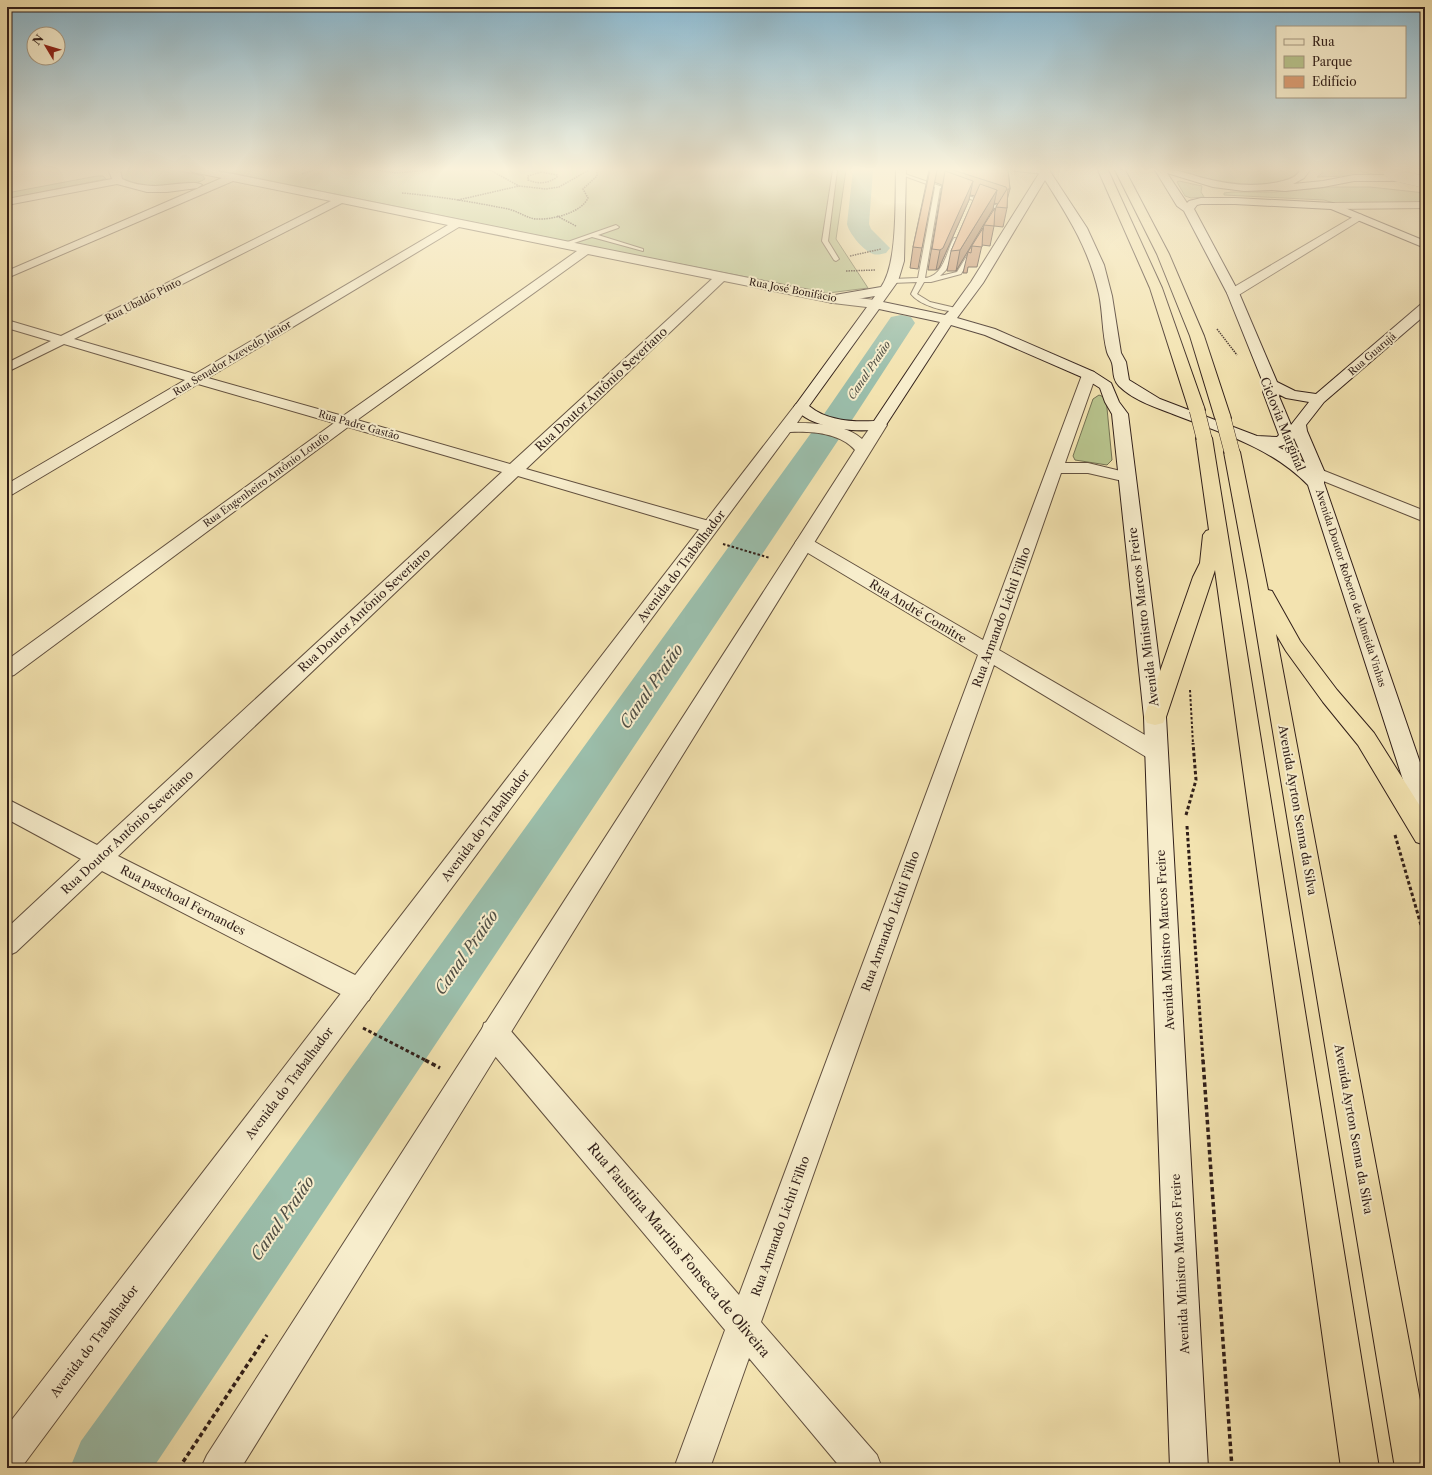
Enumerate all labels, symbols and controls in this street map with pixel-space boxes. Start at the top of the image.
north arrow [26,26,66,66]
legend [1276,26,1406,98]
text: N [30,31,47,48]
text: Rua [1312,34,1335,49]
text: Parque [1312,54,1353,69]
text: Edifício [1312,74,1357,89]
street label: Rua Ubaldo Pinto [103,275,183,325]
street label: Rua José Bonifácio [748,275,838,305]
street label: Rua Senador Azevedo Júnior [171,317,294,398]
street label: Rua Doutor Antônio Severiano [532,324,670,454]
street label: Rua Guarujá [1345,329,1399,378]
water label: Canal Praião [844,338,894,402]
street label: Ciclovia Marginal [1257,375,1309,474]
street label: Rua Padre Gastão [317,407,401,443]
street label: Rua Engenheiro Antônio Lotufo [201,430,331,530]
street label: Avenida Doutor Roberto de Almeida Vinhas [1312,486,1389,689]
street label: Avenida do Trabalhador [633,507,728,626]
street label: Avenida Ministro Marcos Freire [1125,526,1162,709]
street label: Rua Doutor Antônio Severiano [295,545,433,675]
street label: Rua Armando Lichti Filho [969,545,1033,689]
street label: Rua André Comitre [867,576,970,646]
water label: Canal Praião [615,640,688,732]
street label: Avenida Ayrton Senna da Silva [1275,723,1320,897]
street label: Avenida do Trabalhador [437,766,532,885]
street label: Rua Doutor Antônio Severiano [58,767,196,897]
street label: Rua Armando Lichti Filho [858,849,922,993]
street label: Avenida Ministro Marcos Freire [1153,849,1177,1032]
street label: Rua paschoal Fernandes [118,862,248,938]
water label: Canal Praião [430,906,503,998]
street label: Avenida do Trabalhador [241,1024,336,1143]
street label: Avenida Ayrton Senna da Silva [1331,1042,1376,1216]
street label: Rua Faustina Martins Fonseca de Oliveira [584,1139,775,1362]
street label: Rua Armando Lichti Filho [748,1154,812,1298]
water label: Canal Praião [246,1172,319,1264]
street label: Avenida Ministro Marcos Freire [1168,1173,1192,1356]
street label: Avenida do Trabalhador [46,1282,141,1401]

